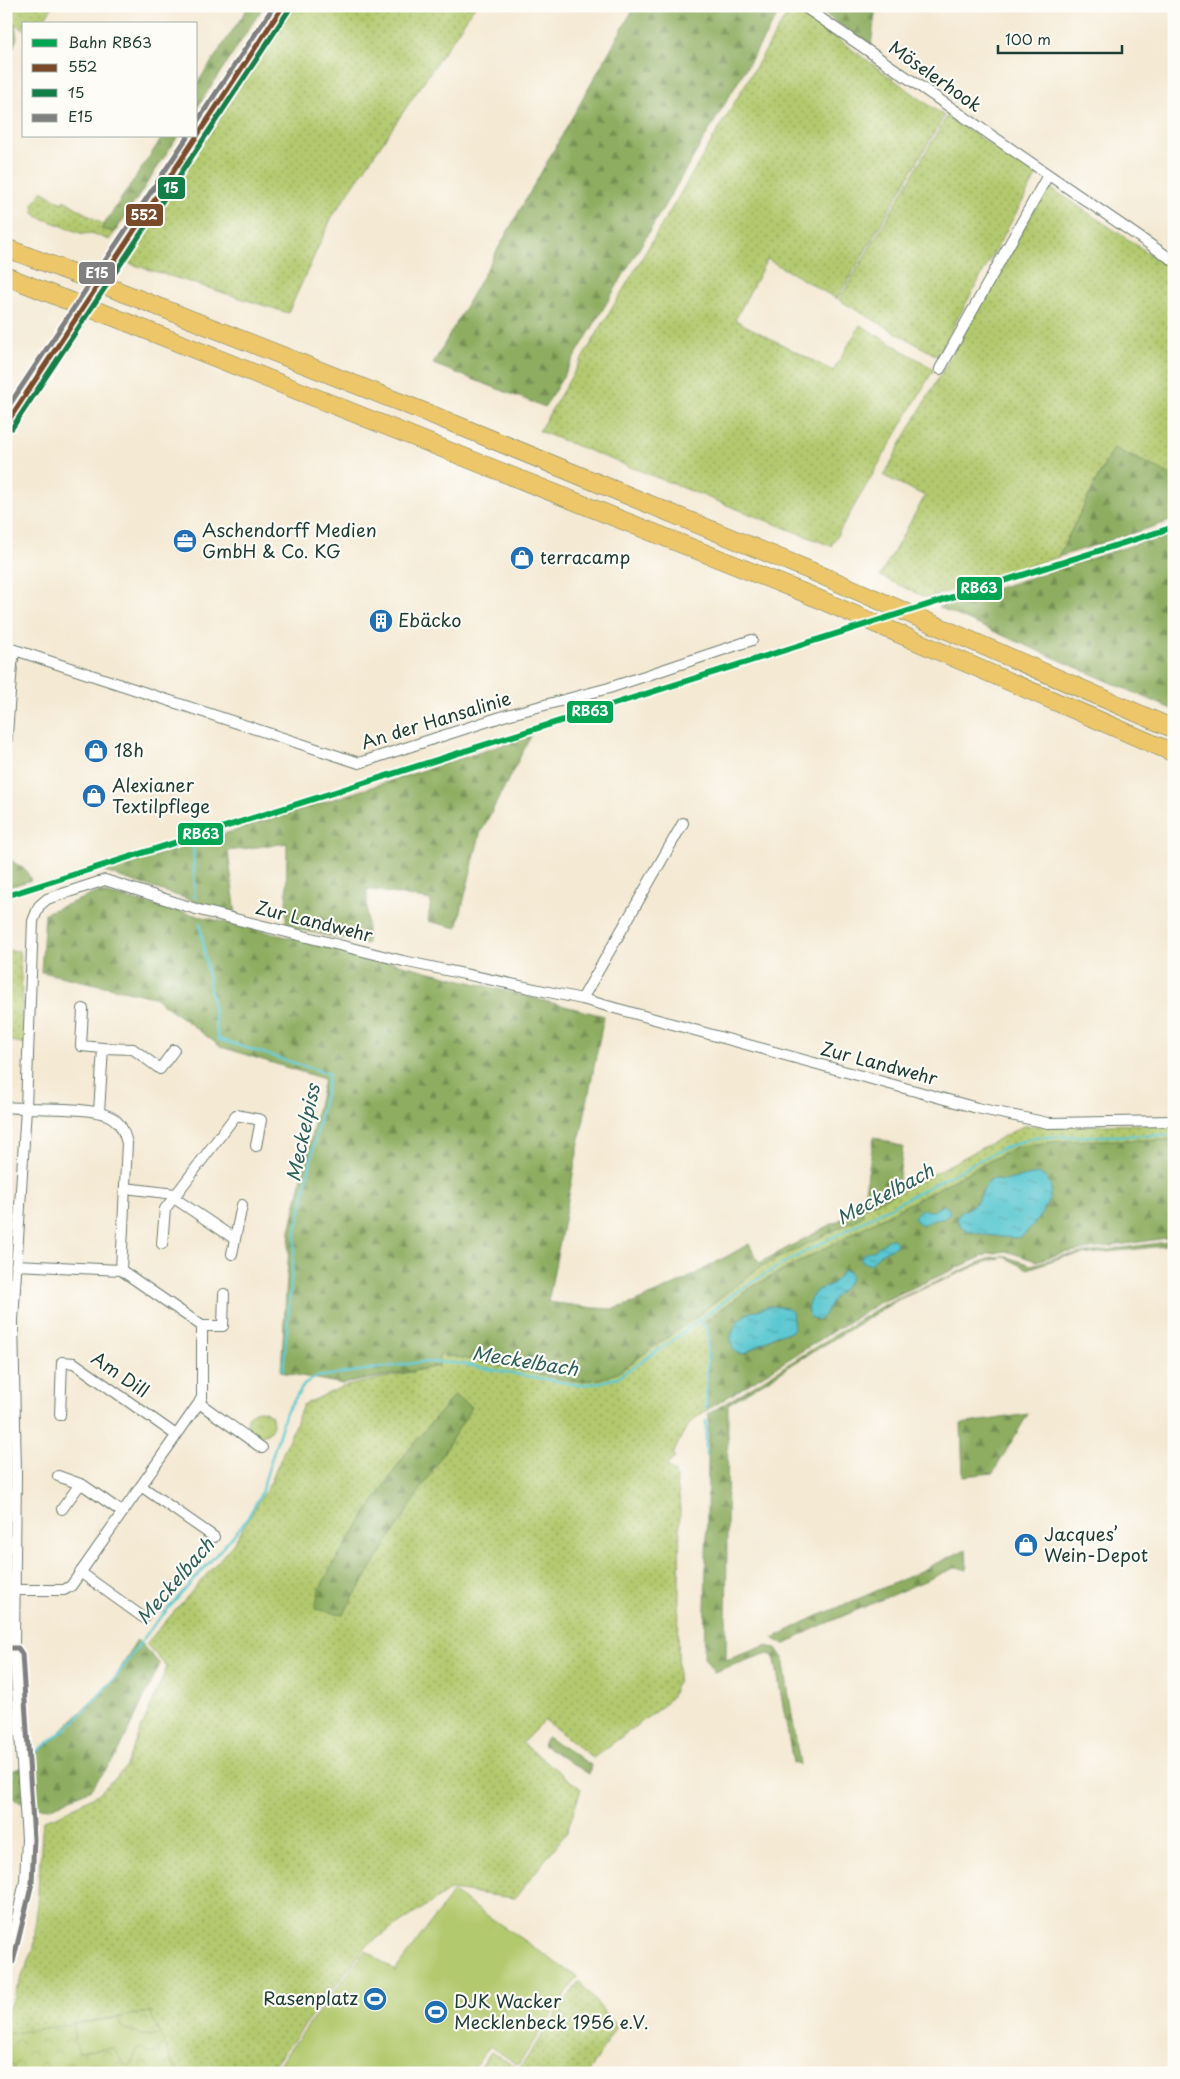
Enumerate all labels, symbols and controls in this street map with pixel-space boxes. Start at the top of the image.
legend [22,22,198,138]
scale bar [998,22,1121,54]
text: 100 m [1005,27,1051,50]
text: Bahn RB63 [68,30,152,53]
street label: Möselerhook [884,34,988,118]
text: 552 [68,54,97,77]
text: 15 [68,80,84,103]
text: E15 [68,104,93,127]
line badge: 15 [157,176,186,200]
text: 15 [163,177,179,198]
line badge: 552 [125,203,164,227]
text: 552 [130,204,158,225]
line badge: E15 [78,261,116,285]
text: E15 [85,262,109,283]
place label: Aschendorff Medien GmbH & Co. KG [202,516,377,564]
office icon: Aschendorff Medien GmbH & Co. KG [172,528,198,554]
place label: terracamp [540,543,630,570]
shop icon: terracamp [509,545,535,571]
line badge: RB63 [956,576,1003,601]
text: RB63 [961,577,998,598]
place label: Ebäcko [398,606,461,633]
building icon: Ebäcko [368,608,394,634]
street label: An der Hansalinie [357,684,514,755]
line badge: RB63 [566,700,614,724]
text: RB63 [572,700,609,721]
place label: 18h [114,736,144,763]
shop icon: 18h [83,738,109,764]
place label: Alexianer Textilpflege [112,771,210,819]
shop icon: Alexianer Textilpflege [81,783,107,809]
line badge: RB63 [177,822,224,846]
text: RB63 [183,823,220,844]
street label: Zur Landwehr [253,893,376,948]
street label: Zur Landwehr [818,1034,941,1091]
water label: Meckelpiss [278,1079,326,1184]
water label: Meckelbach [831,1155,939,1231]
water label: Meckelbach [470,1338,581,1382]
street label: Am Dill [87,1344,155,1403]
place label: Jacques’ Wein-Depot [1044,1520,1148,1568]
water label: Meckelbach [129,1530,220,1630]
shop icon: Jacques’ Wein-Depot [1013,1532,1039,1558]
place label: Rasenplatz [263,1984,358,2011]
sports icon: Rasenplatz [362,1986,388,2012]
place label: DJK Wacker Mecklenbeck 1956 e.V. [454,1987,649,2035]
sports icon: DJK Wacker Mecklenbeck 1956 e.V. [423,1999,449,2025]

